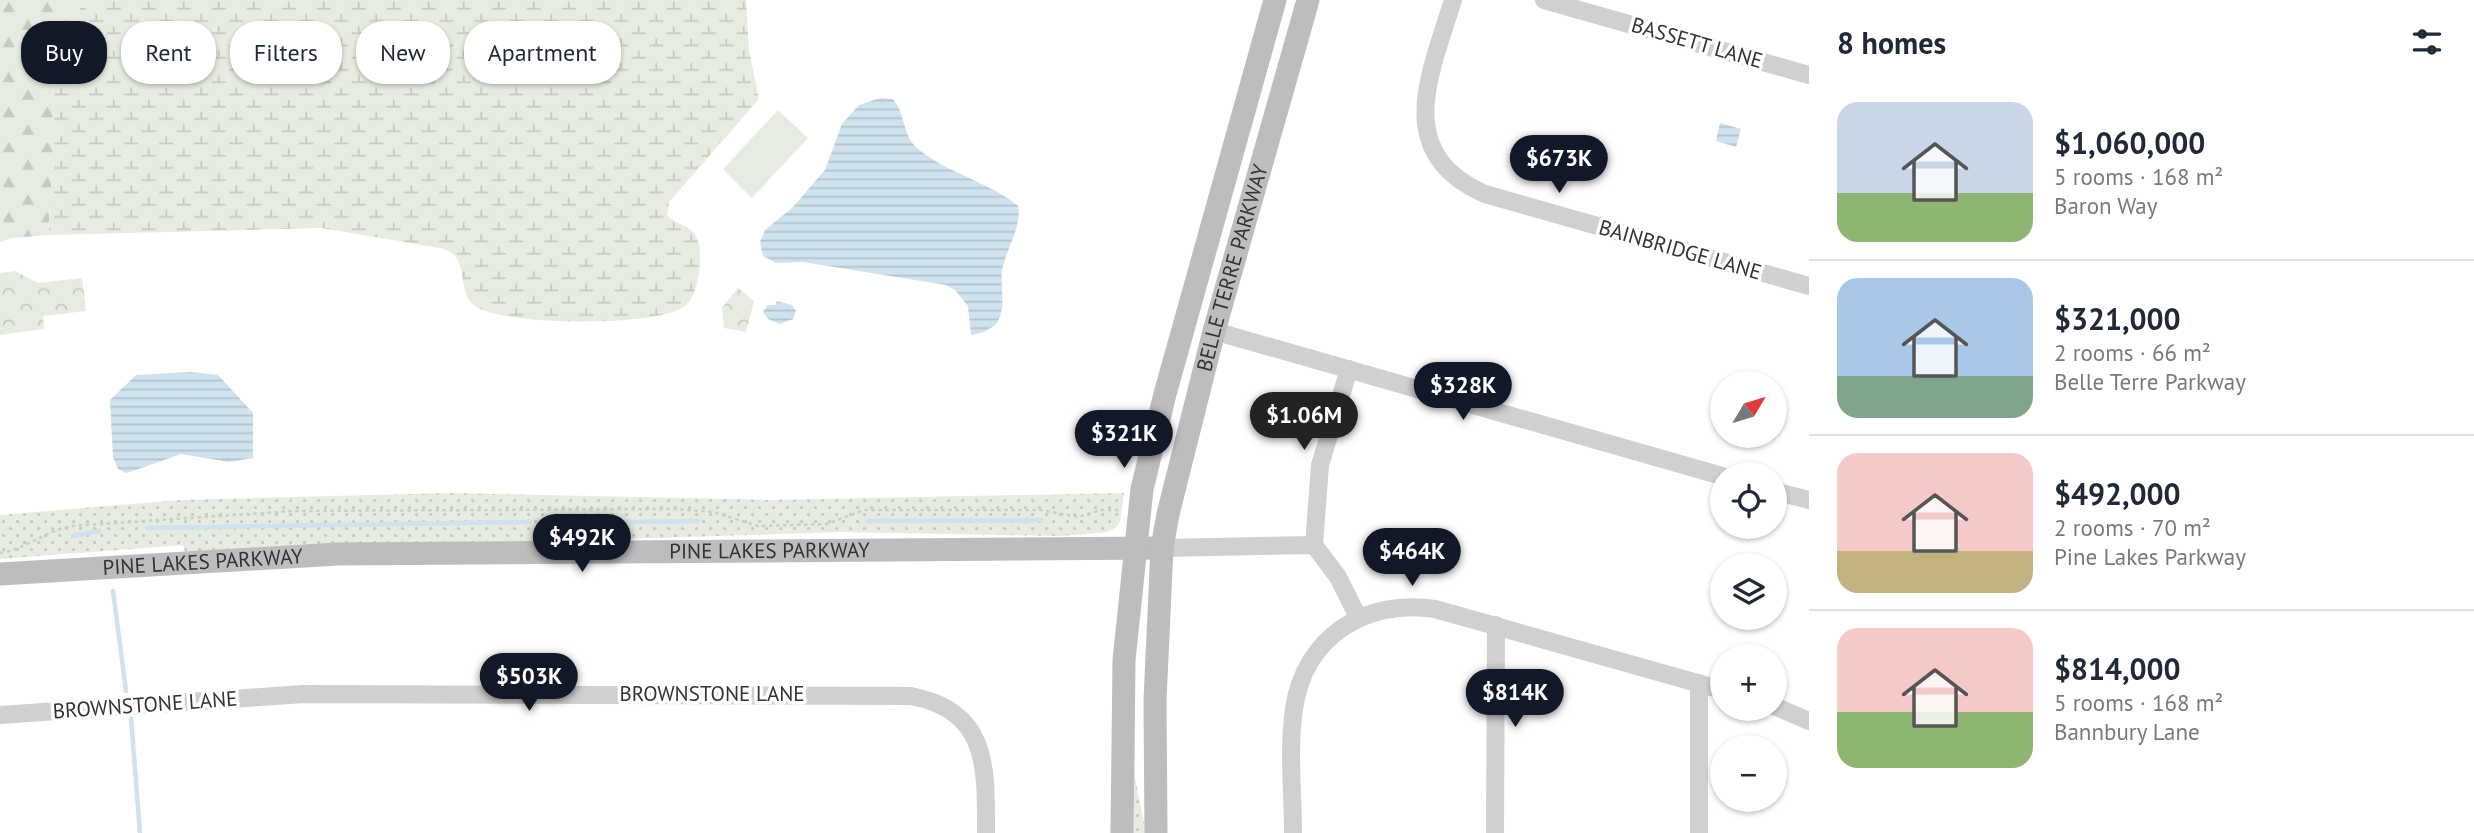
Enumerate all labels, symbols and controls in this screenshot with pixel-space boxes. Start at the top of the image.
street label: BASSETT LANE [1628,11,1766,74]
chip: Buy [21,21,107,84]
chip: Rent [121,21,216,84]
chip: Filters [230,21,342,84]
chip: New [356,21,450,84]
chip: Apartment [464,21,621,84]
text: 8 homes [1837,23,1946,62]
icon: filters [2408,23,2446,61]
text: $1,060,000 [2054,123,2205,162]
icon: home [1893,130,1977,214]
pin: $673K [1510,136,1608,195]
text: $673K [1526,143,1592,172]
street label: BELLE TERRE PARKWAY [1190,161,1274,374]
text: 5 rooms · 168 m² [2054,162,2223,191]
text: Baron Way [2054,191,2158,220]
street label: BAINBRIDGE LANE [1596,213,1764,286]
text: $321,000 [2054,299,2181,338]
icon: home [1893,306,1977,390]
text: 2 rooms · 66 m² [2054,338,2211,367]
pin: $328K [1414,362,1512,422]
text: Belle Terre Parkway [2054,367,2246,396]
text: $328K [1430,370,1496,399]
north arrow [1710,371,1787,448]
map controls [1710,371,1787,812]
pin: $1.06M [1247,392,1361,452]
text: $1.06M [1266,400,1342,429]
pin: $321K [1075,410,1173,470]
text: $321K [1091,418,1157,447]
button: locate [1710,462,1787,539]
text: $492,000 [2054,474,2181,513]
icon: home [1893,481,1977,565]
text: 2 rooms · 70 m² [2054,513,2211,542]
pin: $492K [533,514,631,574]
text: $492K [549,522,615,551]
pin: $464K [1363,528,1461,588]
street label: PINE LAKES PARKWAY [669,536,870,565]
text: $464K [1379,536,1445,565]
street label: PINE LAKES PARKWAY [102,542,304,581]
text: Pine Lakes Parkway [2054,542,2246,571]
button: layers [1710,553,1787,630]
button: + [1710,644,1787,721]
text: $814,000 [2054,649,2181,688]
pin: $503K [480,654,578,713]
icon: home [1893,656,1977,740]
text: $503K [496,661,562,690]
pin: $814K [1466,670,1564,729]
text: $814K [1482,677,1548,706]
street label: BROWNSTONE LANE [619,680,805,707]
street label: BROWNSTONE LANE [52,685,238,724]
text: 5 rooms · 168 m² [2054,688,2223,717]
text: Bannbury Lane [2054,717,2200,746]
button: − [1710,735,1787,812]

